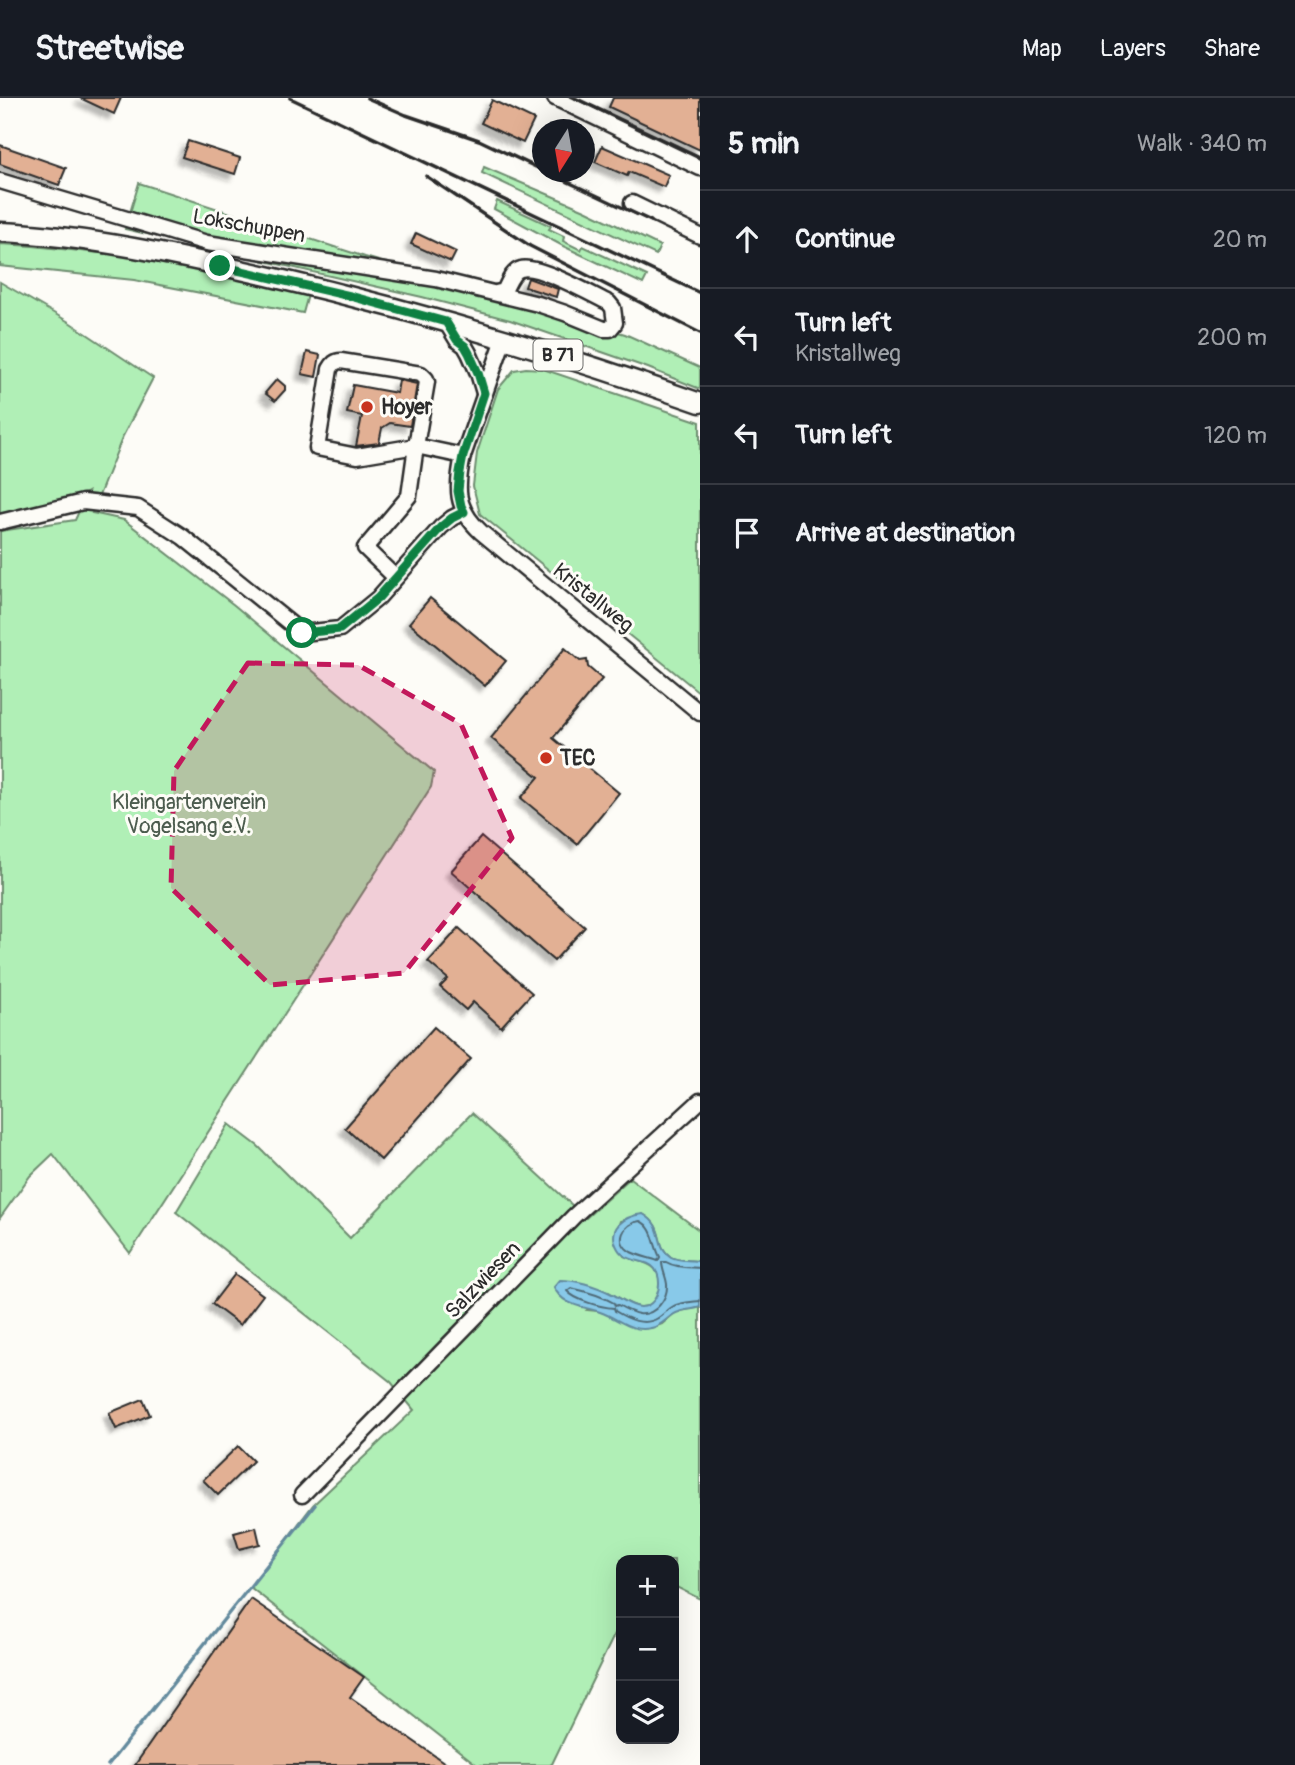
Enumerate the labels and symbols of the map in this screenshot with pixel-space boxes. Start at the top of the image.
north arrow [532,119,595,182]
street label: Lokschuppen [191,203,307,249]
route end [204,250,235,281]
road number: B 71 [534,340,582,370]
place label: Hoyer [381,394,433,421]
marker: Hoyer [359,399,375,415]
street label: Kristallweg [547,557,639,639]
route start [286,617,317,648]
place label: TEC [559,745,596,772]
marker: TEC [538,750,554,766]
park label: Kleingartenverein Vogelsang e.V. [112,789,266,840]
street label: Salzwiesen [439,1236,527,1324]

